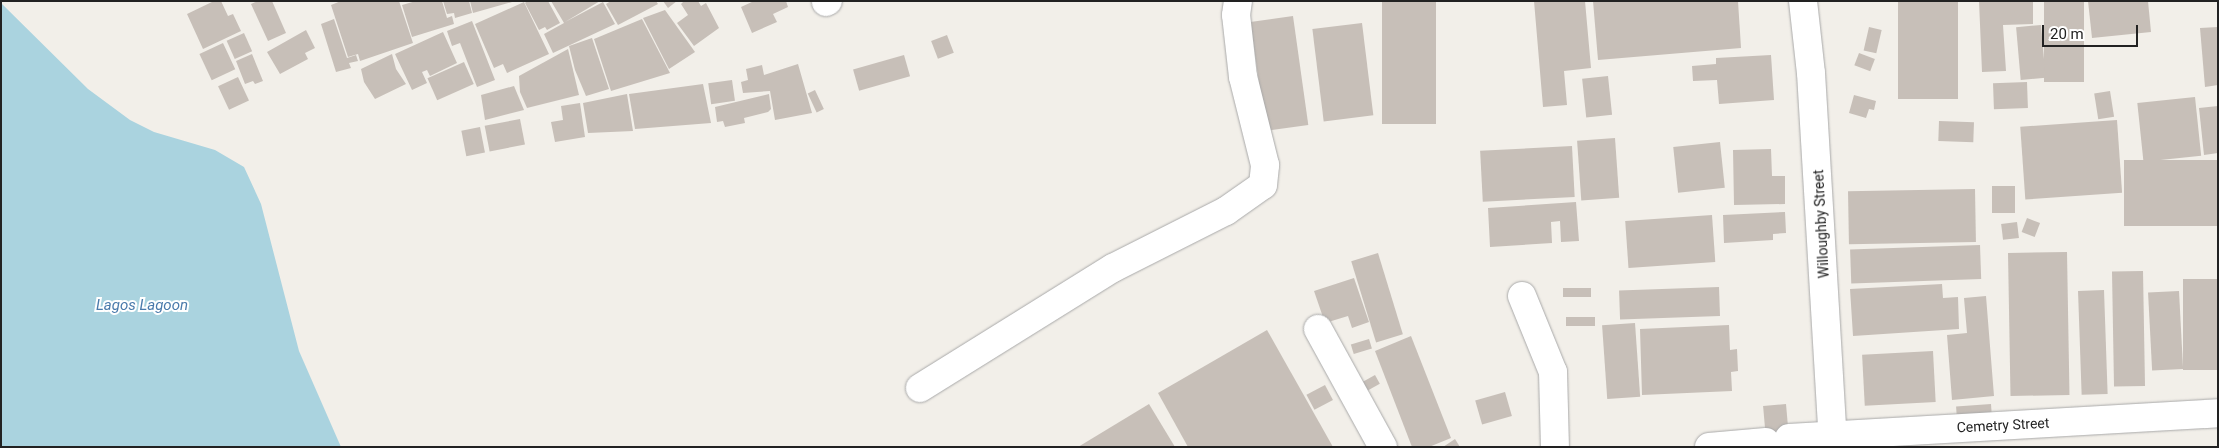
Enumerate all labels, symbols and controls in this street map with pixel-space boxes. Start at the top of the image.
scale bar [2044,15,2140,47]
text: 20 m [2050,25,2084,43]
street label: Willoughby Street [1810,169,1832,279]
water label: Lagos Lagoon [96,297,188,315]
street label: Cemetry Street [1956,414,2050,436]

